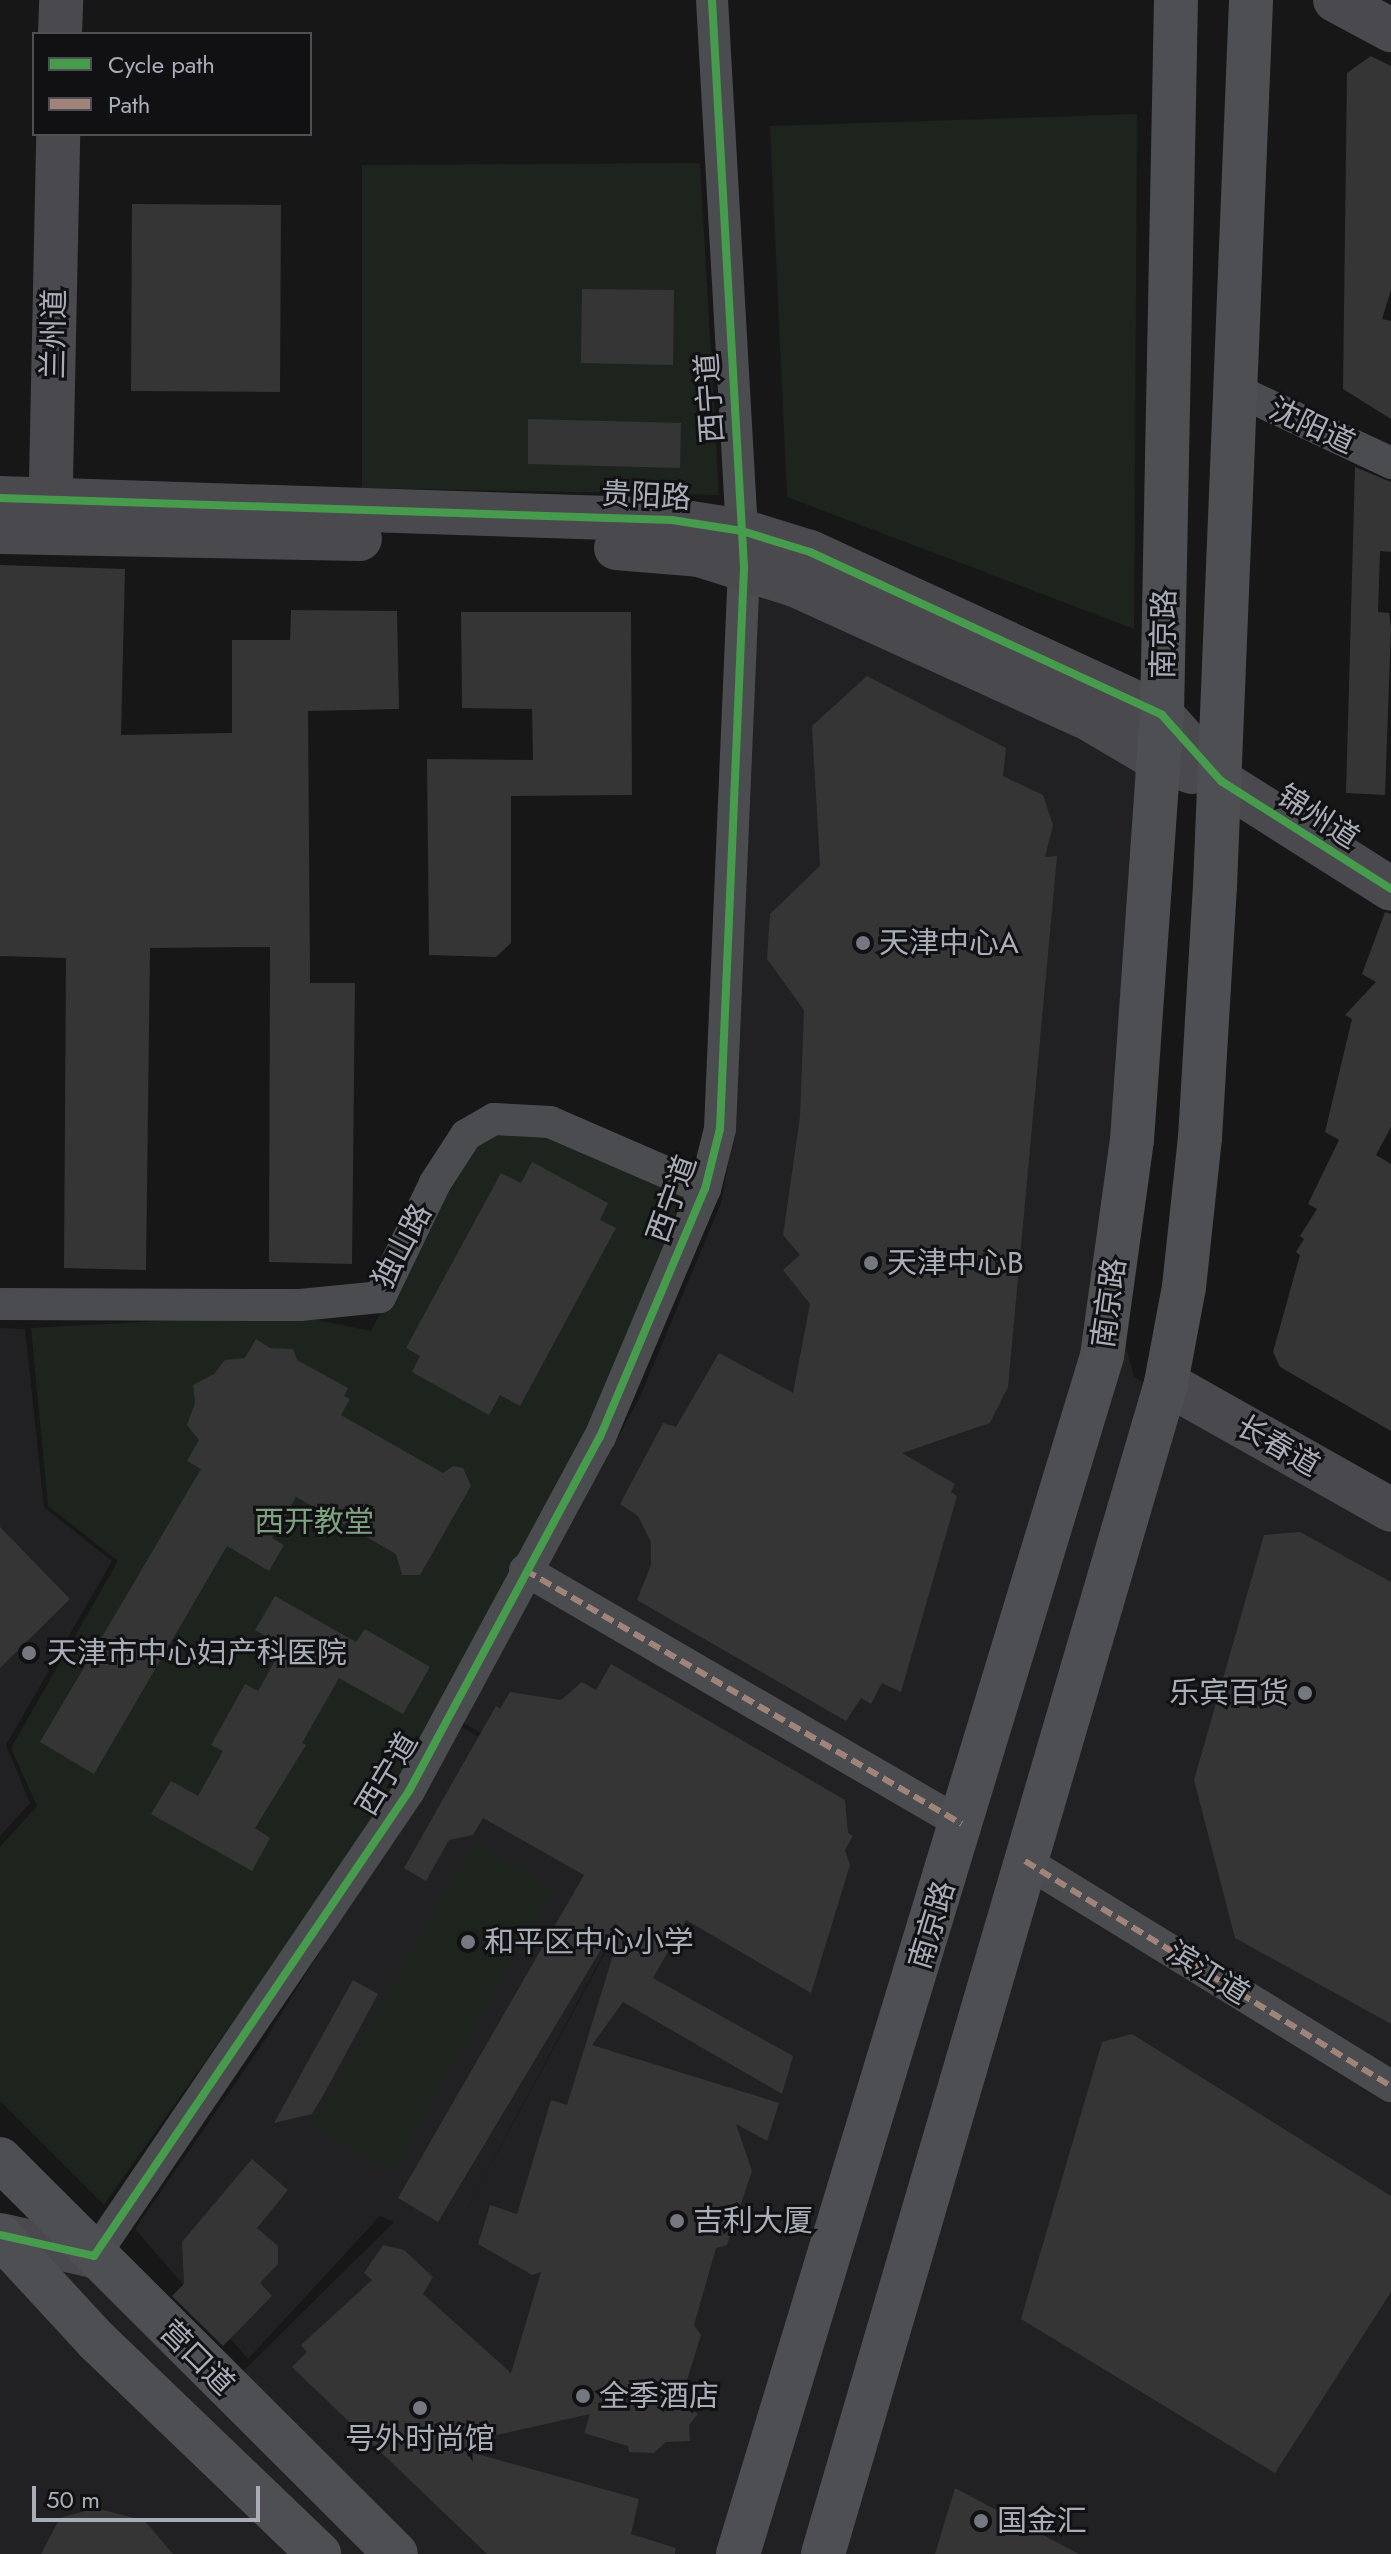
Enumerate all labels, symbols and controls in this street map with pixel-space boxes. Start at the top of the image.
legend [32,32,312,136]
text: Cycle path [108,47,215,82]
text: Path [108,87,150,122]
street label: 兰州道 [35,289,73,379]
street label: 西宁道 [689,352,731,444]
street label: 沈阳道 [1264,391,1360,461]
street label: 贵阳路 [600,476,692,516]
street label: 南京路 [1145,589,1183,679]
street label: 锦州道 [1270,777,1366,857]
place label: 天津中心A [879,925,1019,961]
marker: 天津中心A [854,934,872,952]
street label: 西宁道 [640,1151,704,1247]
street label: 独山路 [365,1198,439,1294]
place label: 天津中心B [887,1245,1024,1281]
marker: 天津中心B [862,1254,880,1272]
street label: 南京路 [1085,1256,1133,1350]
street label: 长春道 [1230,1408,1326,1484]
park label: 西开教堂 [254,1504,374,1540]
place label: 天津市中心妇产科医院 [47,1635,347,1671]
marker: 天津市中心妇产科医院 [18,1642,40,1664]
place label: 乐宾百货 [1169,1675,1289,1711]
marker: 乐宾百货 [1296,1684,1314,1702]
street label: 西宁道 [348,1726,426,1822]
street label: 南京路 [902,1877,962,1973]
place label: 和平区中心小学 [484,1924,694,1960]
marker: 和平区中心小学 [459,1933,477,1951]
street label: 滨江道 [1160,1934,1256,2012]
place label: 吉利大厦 [693,2203,813,2239]
marker: 吉利大厦 [668,2212,686,2230]
street label: 营口道 [152,2313,242,2403]
place label: 全季酒店 [599,2378,719,2414]
marker: 全季酒店 [574,2387,592,2405]
marker: 号外时尚馆 [411,2399,429,2417]
place label: 号外时尚馆 [345,2421,495,2457]
scale bar [36,2470,264,2520]
text: 50 m [46,2482,100,2517]
place label: 国金汇 [997,2503,1087,2539]
marker: 国金汇 [972,2512,990,2530]

